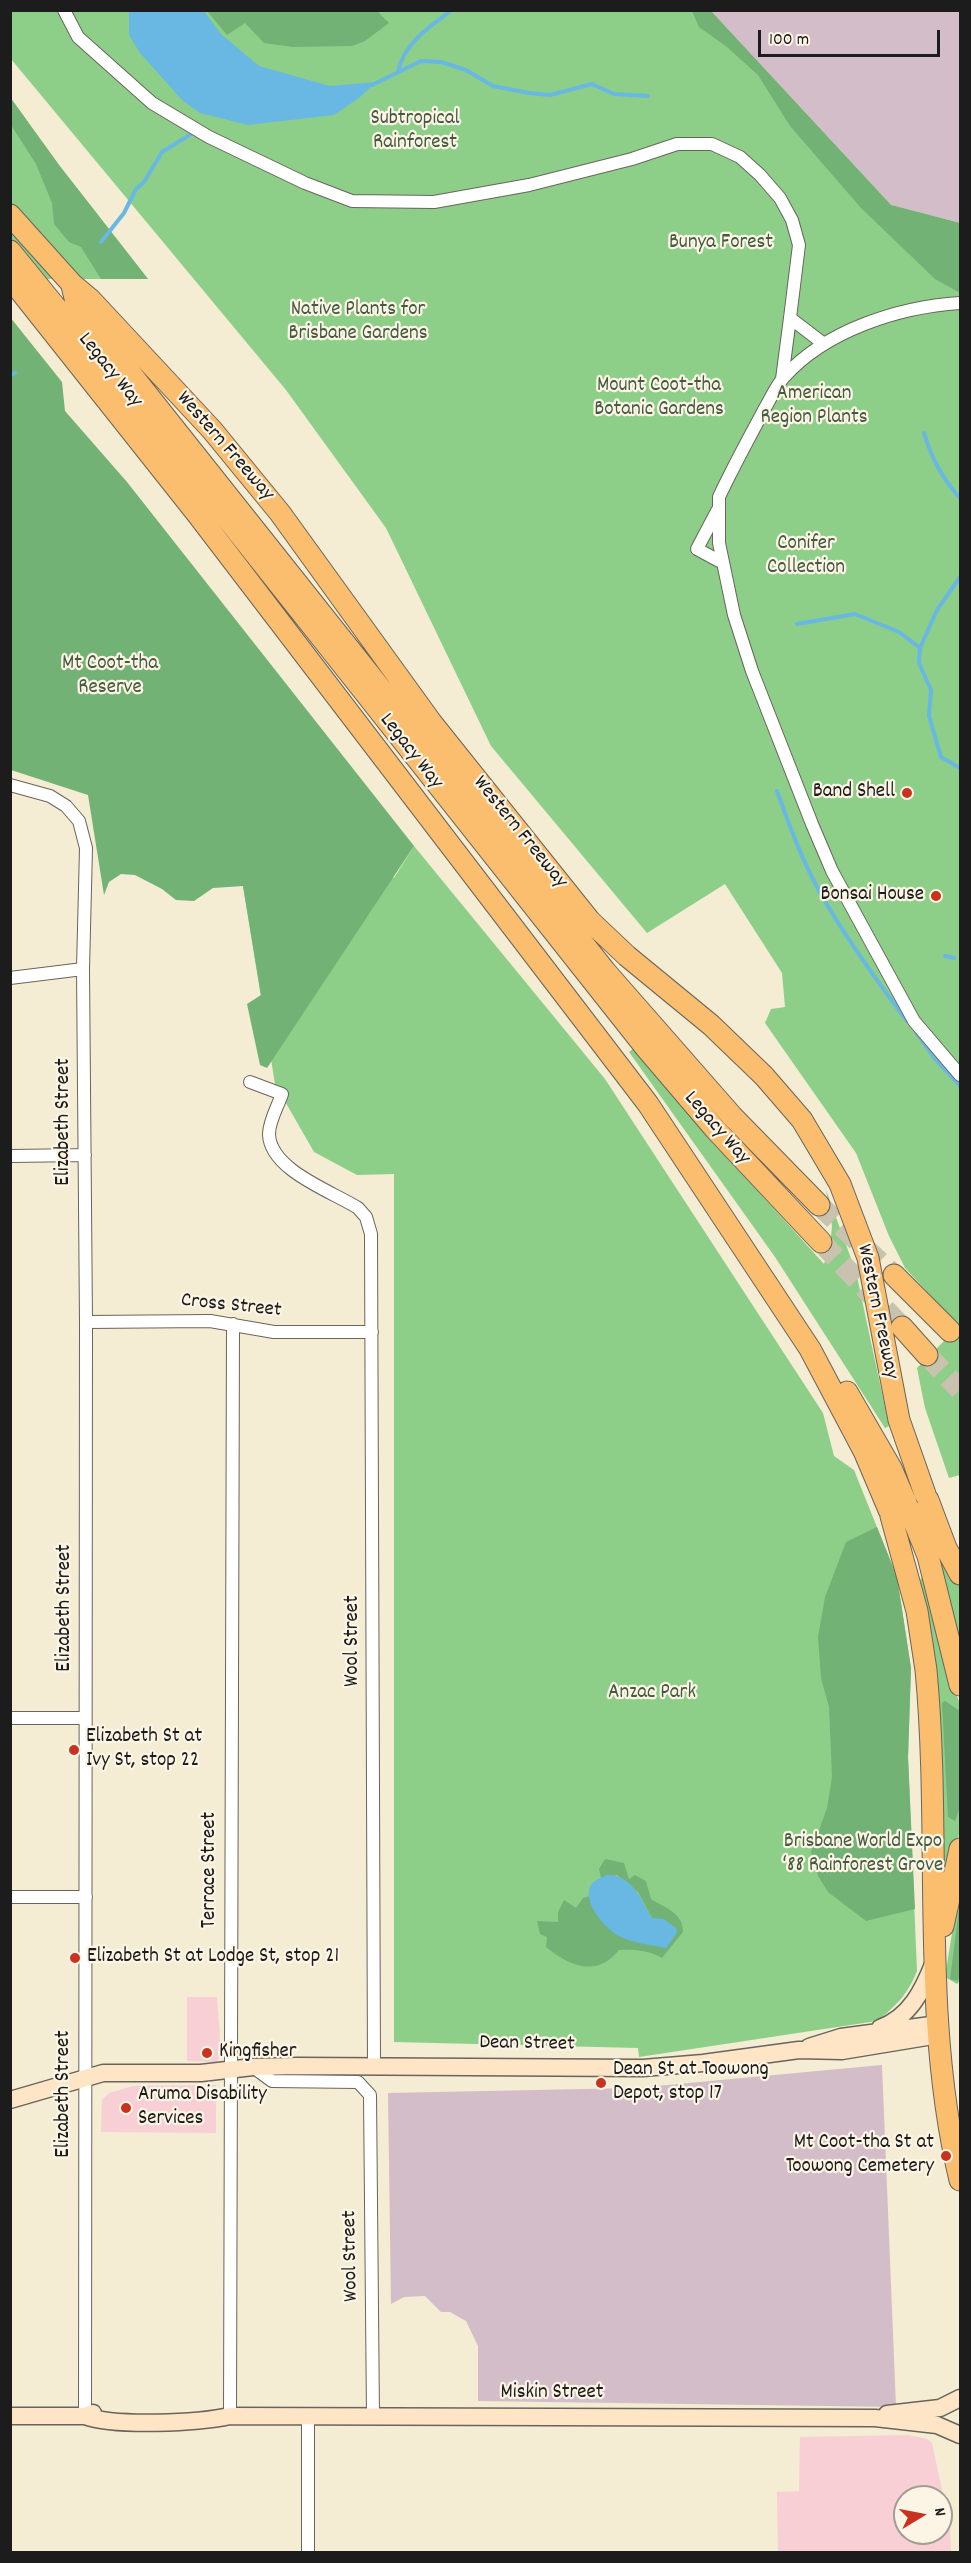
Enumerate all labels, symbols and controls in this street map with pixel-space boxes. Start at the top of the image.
scale bar [761,18,942,56]
text: 100 m [769,28,809,53]
park label: Subtropical Rainforest [370,107,460,157]
park label: Bunya Forest [669,231,773,257]
park label: Native Plants for Brisbane Gardens [289,298,427,348]
street label: Legacy Way [71,328,147,414]
park label: Mount Coot-tha Botanic Gardens [594,374,724,424]
park label: American Region Plants [760,382,868,432]
street label: Western Freeway [170,387,278,507]
park label: Conifer Collection [767,532,845,582]
park label: Mt Coot-tha Reserve [62,652,158,702]
street label: Legacy Way [373,709,447,795]
street label: Western Freeway [466,772,572,894]
place label: Band Shell [813,780,895,806]
marker: Band Shell [900,786,914,800]
place label: Bonsai House [820,883,924,909]
marker: Bonsai House [929,889,943,903]
street label: Elizabeth Street [52,1058,78,1186]
street label: Legacy Way [677,1087,755,1171]
street label: Western Freeway [849,1242,903,1382]
street label: Cross Street [179,1289,283,1325]
street label: Elizabeth Street [53,1544,79,1672]
street label: Wool Street [341,1595,367,1687]
park label: Anzac Park [608,1681,696,1707]
place label: Elizabeth St at Ivy St, stop 22 [86,1725,202,1775]
marker: Elizabeth St at Ivy St, stop 22 [67,1743,81,1757]
street label: Terrace Street [198,1812,224,1928]
park label: Brisbane World Expo ‘88 Rainforest Grove [783,1830,943,1880]
place label: Elizabeth St at Lodge St, stop 21 [87,1945,339,1971]
marker: Elizabeth St at Lodge St, stop 21 [68,1951,82,1965]
street label: Elizabeth Street [52,2030,78,2158]
street label: Dean Street [479,2032,575,2058]
place label: Kingfisher [219,2040,297,2066]
marker: Kingfisher [200,2046,214,2060]
place label: Dean St at Toowong Depot, stop 17 [613,2058,769,2108]
marker: Dean St at Toowong Depot, stop 17 [594,2076,608,2090]
place label: Aruma Disability Services [138,2083,267,2133]
marker: Aruma Disability Services [119,2101,133,2115]
place label: Mt Coot-tha St at Toowong Cemetery [786,2131,934,2181]
marker: Mt Coot-tha St at Toowong Cemetery [939,2149,953,2163]
street label: Wool Street [339,2210,365,2302]
street label: Miskin Street [501,2381,603,2407]
north arrow [893,2485,953,2545]
text: N [927,2506,951,2518]

